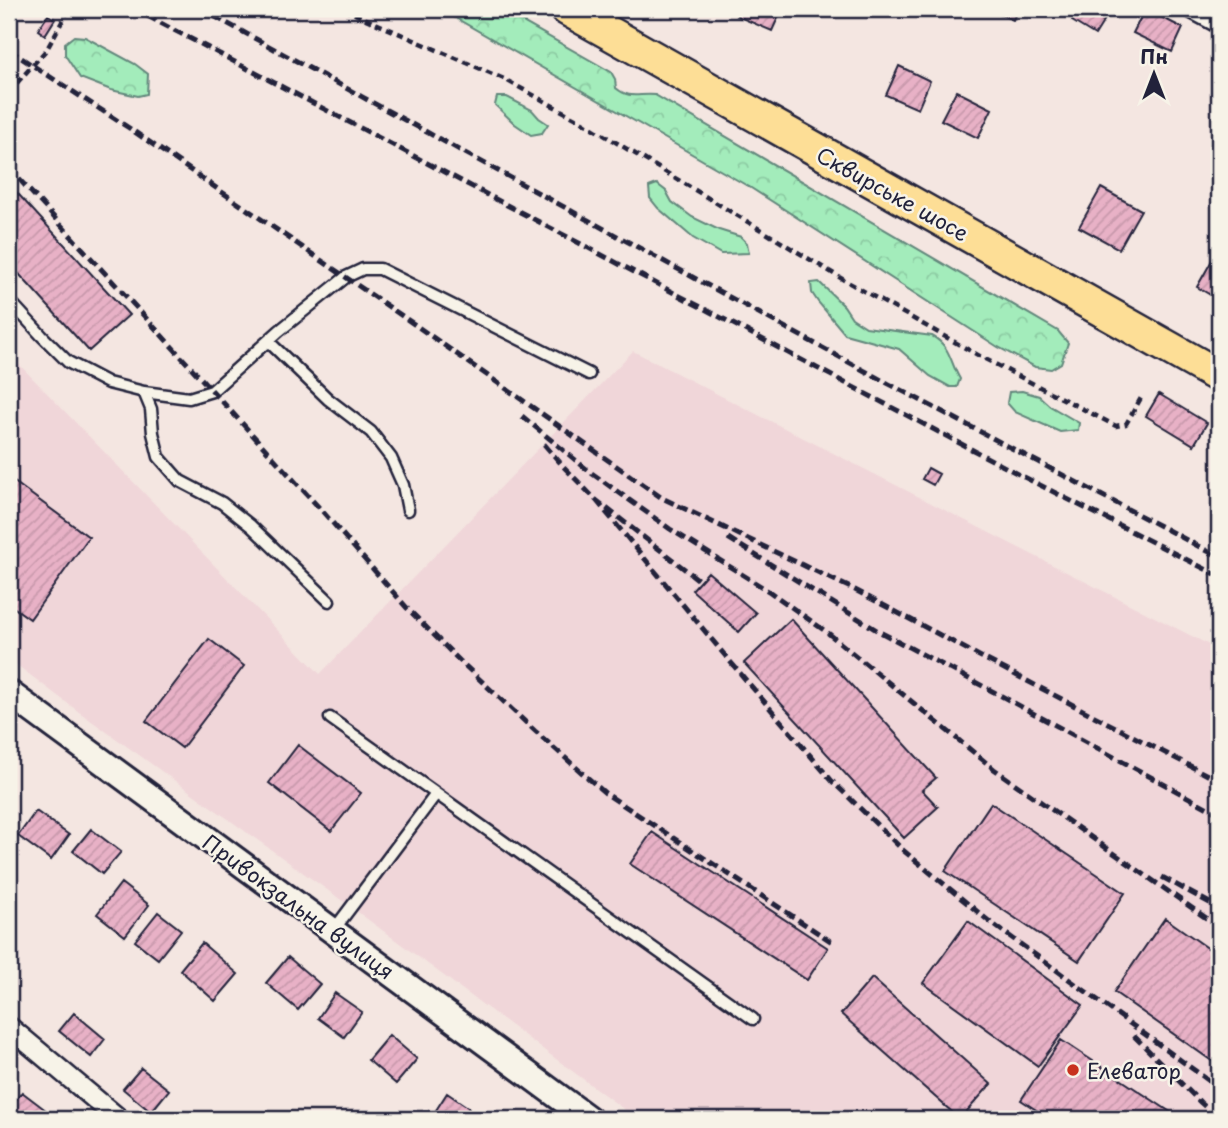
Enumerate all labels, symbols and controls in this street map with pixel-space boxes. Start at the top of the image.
north arrow [1120,38,1190,108]
text: Пн [1140,42,1168,70]
street label: Сквирське шосе [811,138,975,248]
street label: Привокзальна вулиця [197,826,401,986]
place label: Елеватор [1087,1054,1181,1086]
marker: Елеватор [1065,1062,1081,1078]

